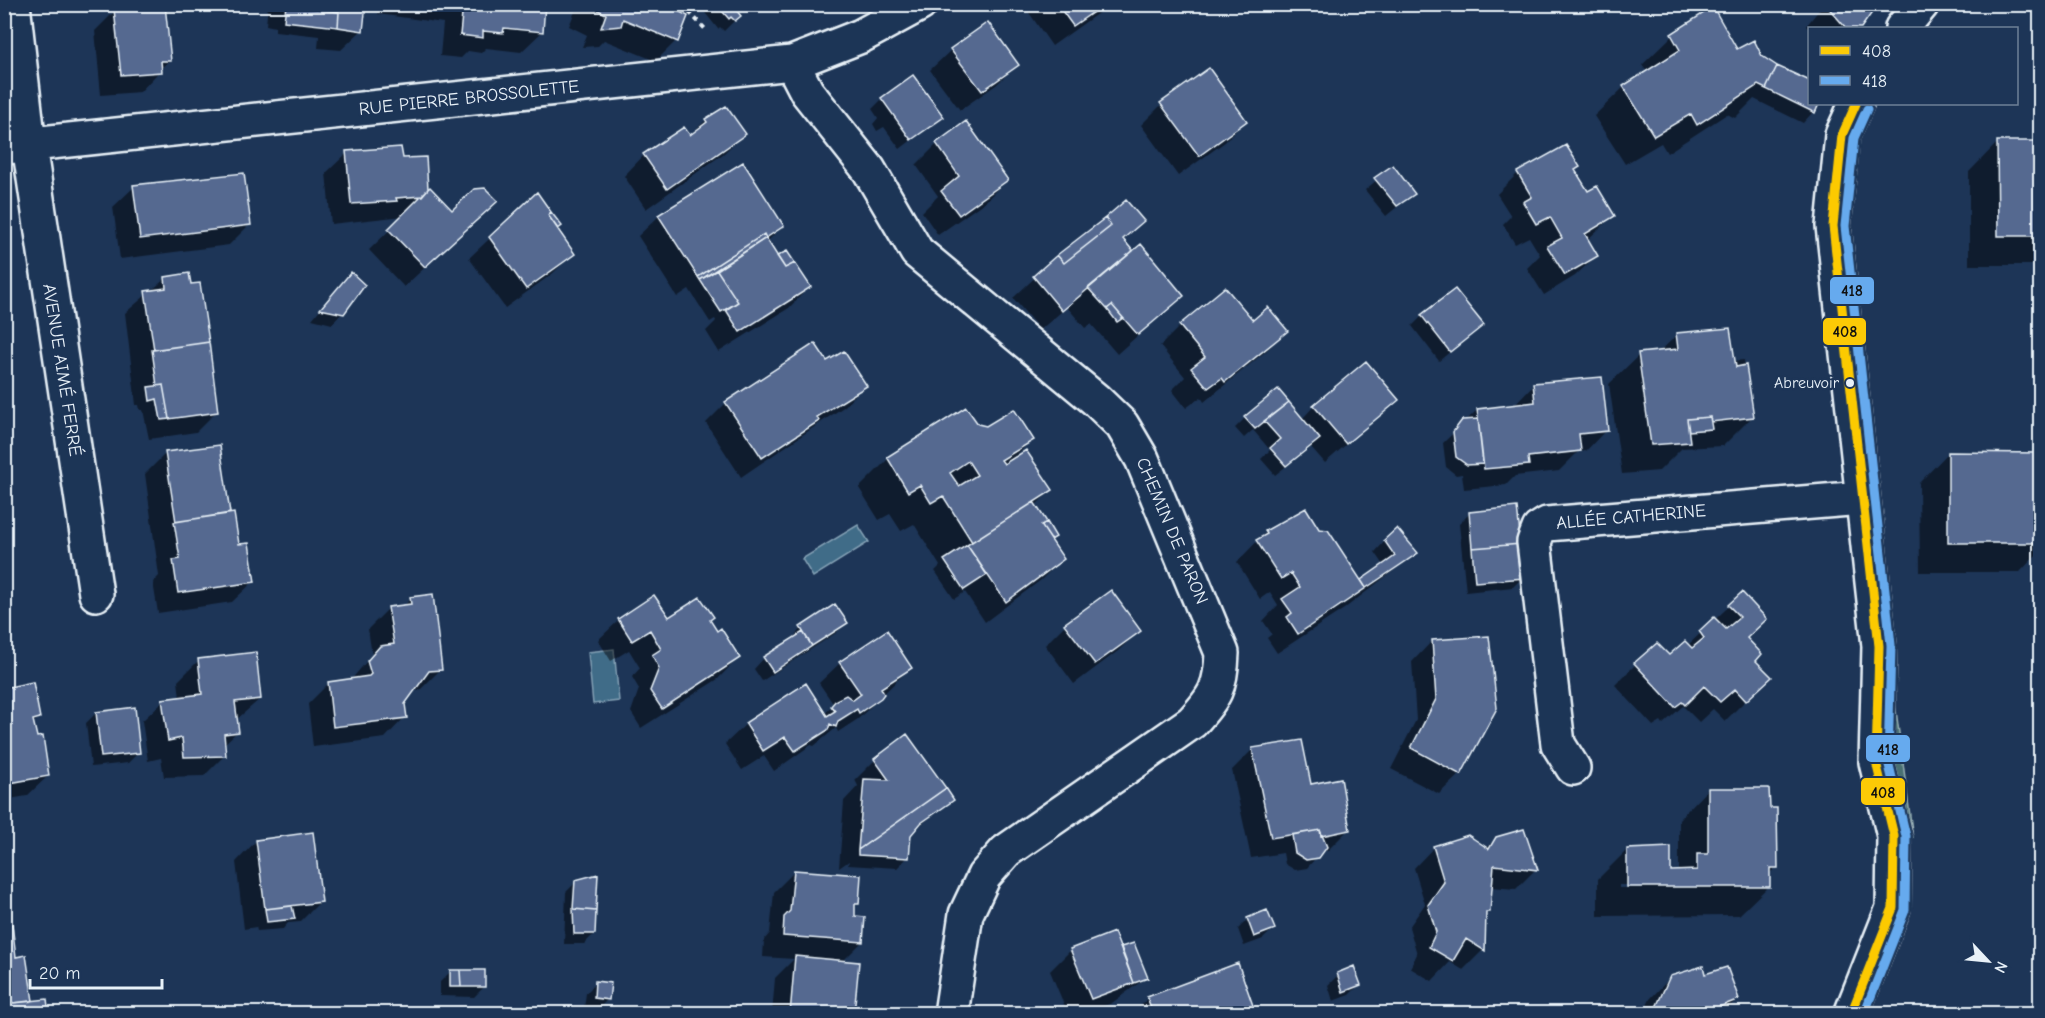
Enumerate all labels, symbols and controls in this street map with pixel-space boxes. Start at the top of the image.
legend [1808,27,2018,105]
text: 408 [1862,41,1891,62]
text: 418 [1862,71,1887,92]
street label: RUE PIERRE BROSSOLETTE [358,76,580,120]
line badge: 418 [1829,276,1875,305]
street label: AVENUE AIMÉ FERRÉ [38,282,87,458]
text: 418 [1841,282,1863,300]
line badge: 408 [1822,317,1867,346]
text: 408 [1833,323,1857,341]
place label: Abreuvoir [1774,374,1840,392]
marker: Abreuvoir [1844,377,1856,389]
street label: CHEMIN DE PARON [1132,455,1212,607]
street label: ALLÉE CATHERINE [1555,499,1707,534]
line badge: 418 [1865,734,1911,763]
text: 418 [1877,741,1899,759]
line badge: 408 [1860,777,1906,806]
text: 408 [1871,784,1895,802]
north arrow [1958,931,2018,991]
scale bar [30,952,162,990]
text: N [1990,959,2011,976]
text: 20 m [39,963,80,984]

